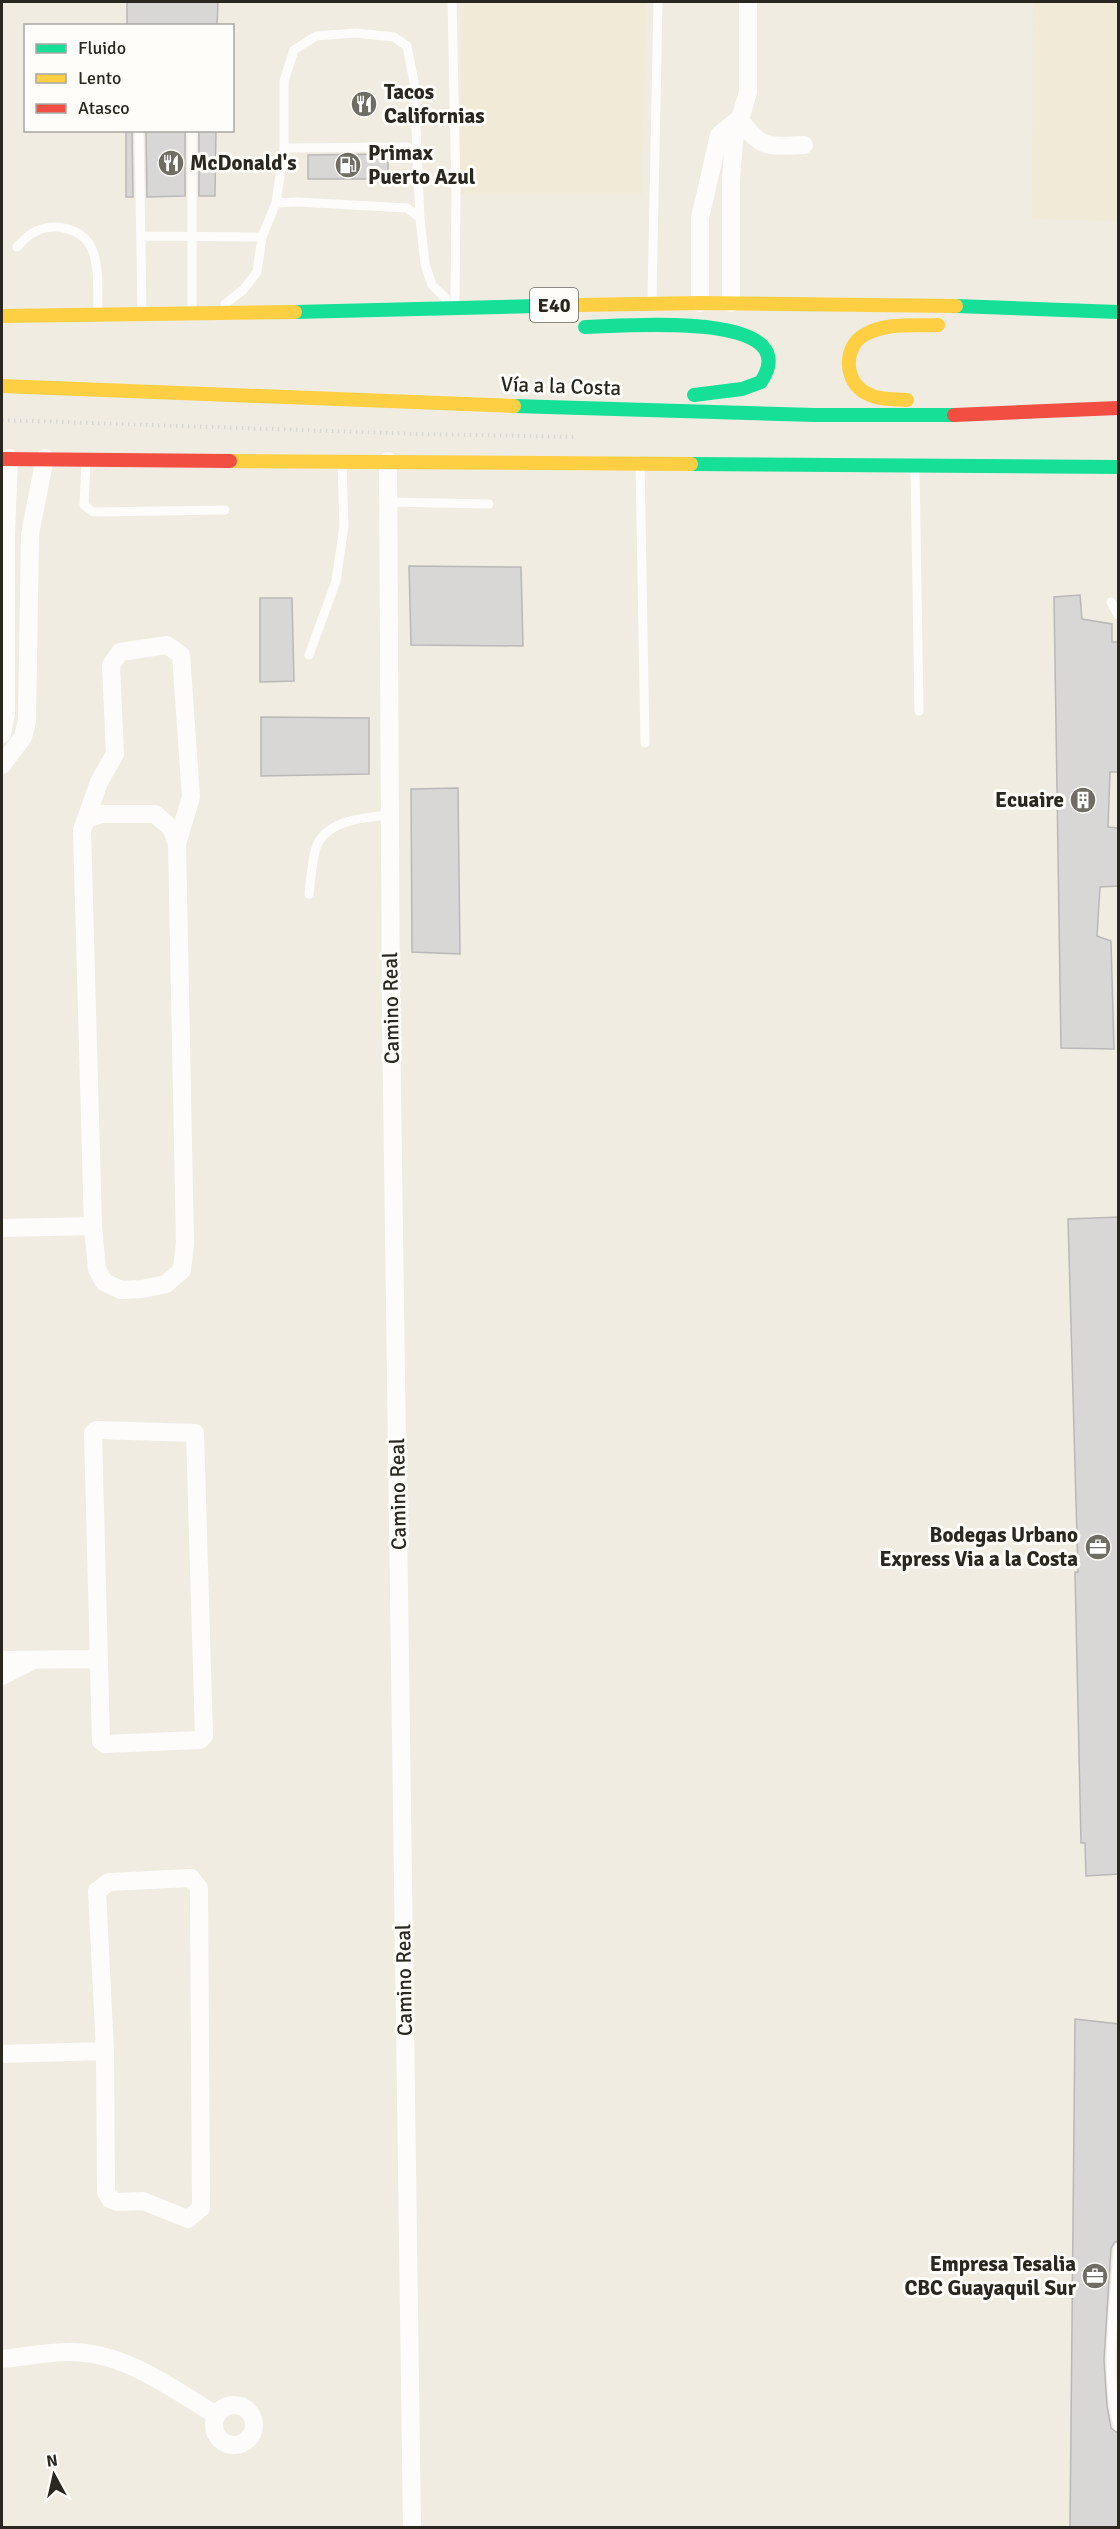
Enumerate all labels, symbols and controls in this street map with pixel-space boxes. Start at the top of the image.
legend [24,24,234,132]
text: Fluido [78,37,126,59]
text: Lento [78,67,121,89]
place label: Tacos Californias [384,79,485,129]
restaurant icon: Tacos Californias [349,89,379,119]
text: Atasco [78,97,130,119]
place label: Primax Puerto Azul [368,140,476,190]
restaurant icon: McDonald's [156,148,186,178]
place label: McDonald's [190,150,297,176]
fuel station icon: Primax Puerto Azul [333,150,363,180]
road number: E40 [530,288,578,322]
street label: Vía a la Costa [500,371,622,401]
building icon: Ecuaire [1068,785,1098,815]
place label: Ecuaire [995,787,1064,813]
street label: Camino Real [377,952,405,1064]
street label: Camino Real [384,1438,412,1550]
place label: Bodegas Urbano Express Via a la Costa [879,1522,1078,1572]
office icon: Bodegas Urbano Express Via a la Costa [1083,1532,1113,1562]
street label: Camino Real [390,1924,418,2036]
place label: Empresa Tesalia CBC Guayaquil Sur [905,2251,1077,2301]
office icon: Empresa Tesalia CBC Guayaquil Sur [1080,2261,1110,2291]
north arrow [24,2445,84,2505]
text: N [45,2450,59,2472]

